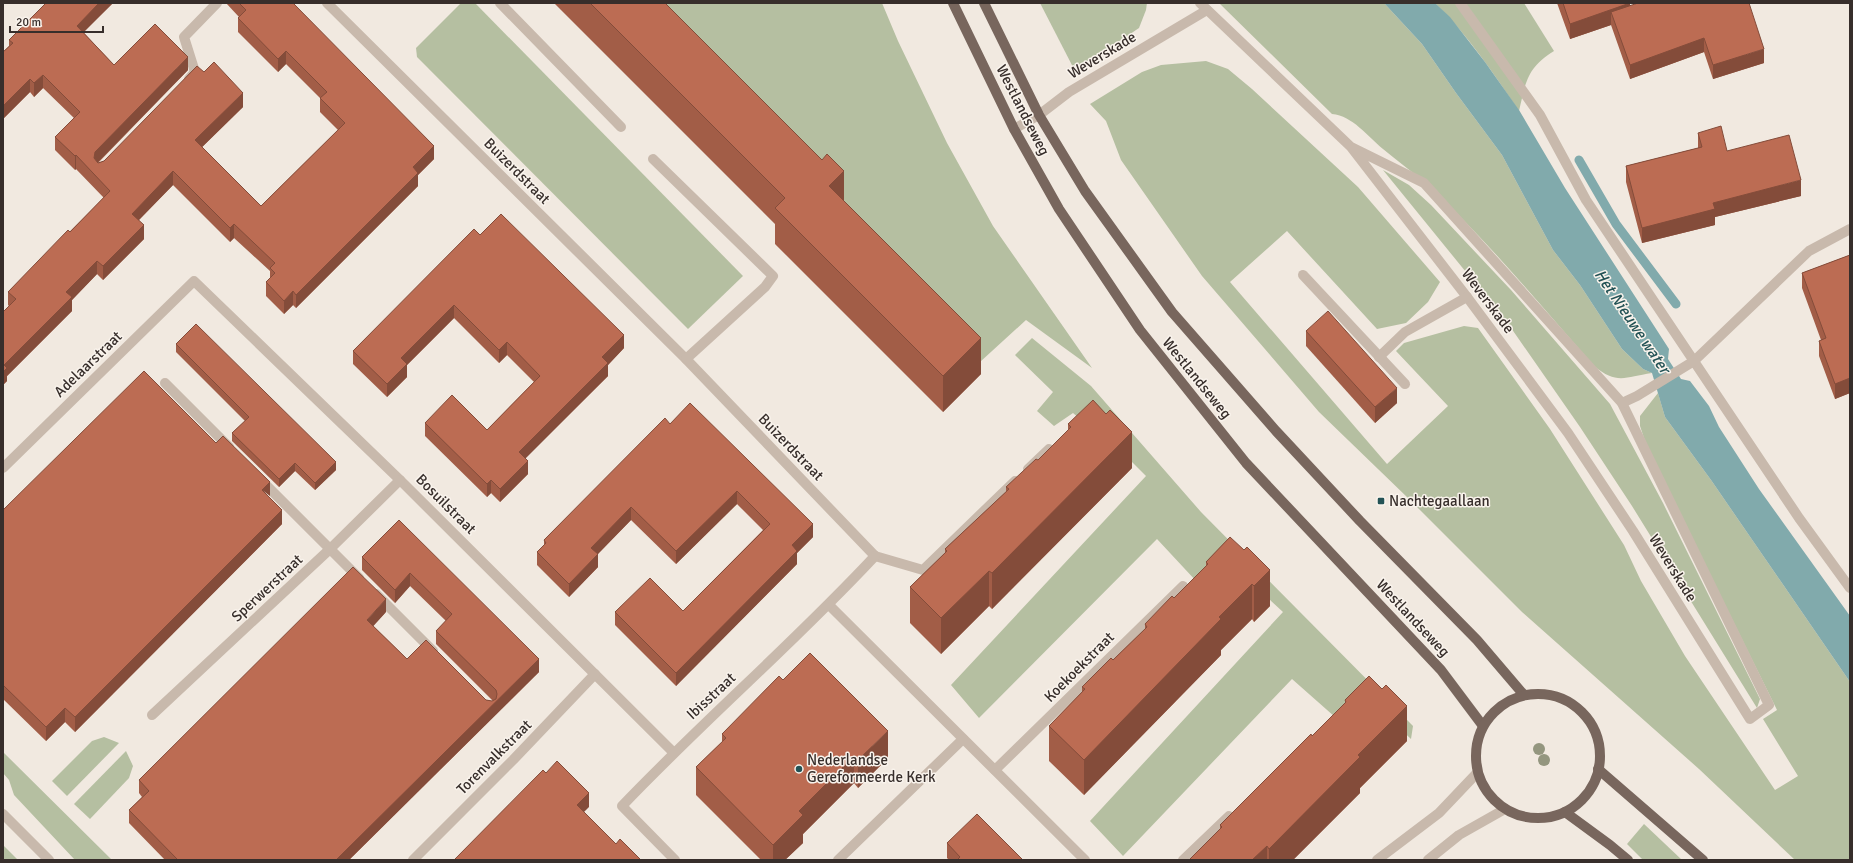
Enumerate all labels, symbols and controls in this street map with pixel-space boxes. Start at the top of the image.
scale bar [10,8,103,34]
text: 20 m [16,15,41,30]
street label: Weverskade [1065,28,1139,82]
street label: Westlandseweg [992,62,1054,159]
street label: Buizerdstraat [480,134,554,208]
street label: Weverskade [1458,265,1518,337]
water label: Het Nieuwe water [1590,266,1676,379]
street label: Adelaarstraat [50,327,126,401]
street label: Westlandseweg [1159,334,1235,422]
street label: Buizerdstraat [755,410,827,484]
street label: Bosuilstraat [412,470,480,538]
place label: Nachtegaallaan [1389,492,1490,510]
marker: Nachtegaallaan [1376,496,1386,506]
street label: Weverskade [1645,531,1701,605]
street label: Sperwerstraat [228,550,306,626]
street label: Westlandseweg [1372,575,1454,661]
street label: Koekoekstraat [1040,628,1118,706]
street label: Ibisstraat [683,669,739,723]
street label: Torenvalkstraat [453,716,535,798]
place label: Nederlandse Gereformeerde Kerk [807,751,936,786]
marker: Nederlandse Gereformeerde Kerk [794,764,804,774]

